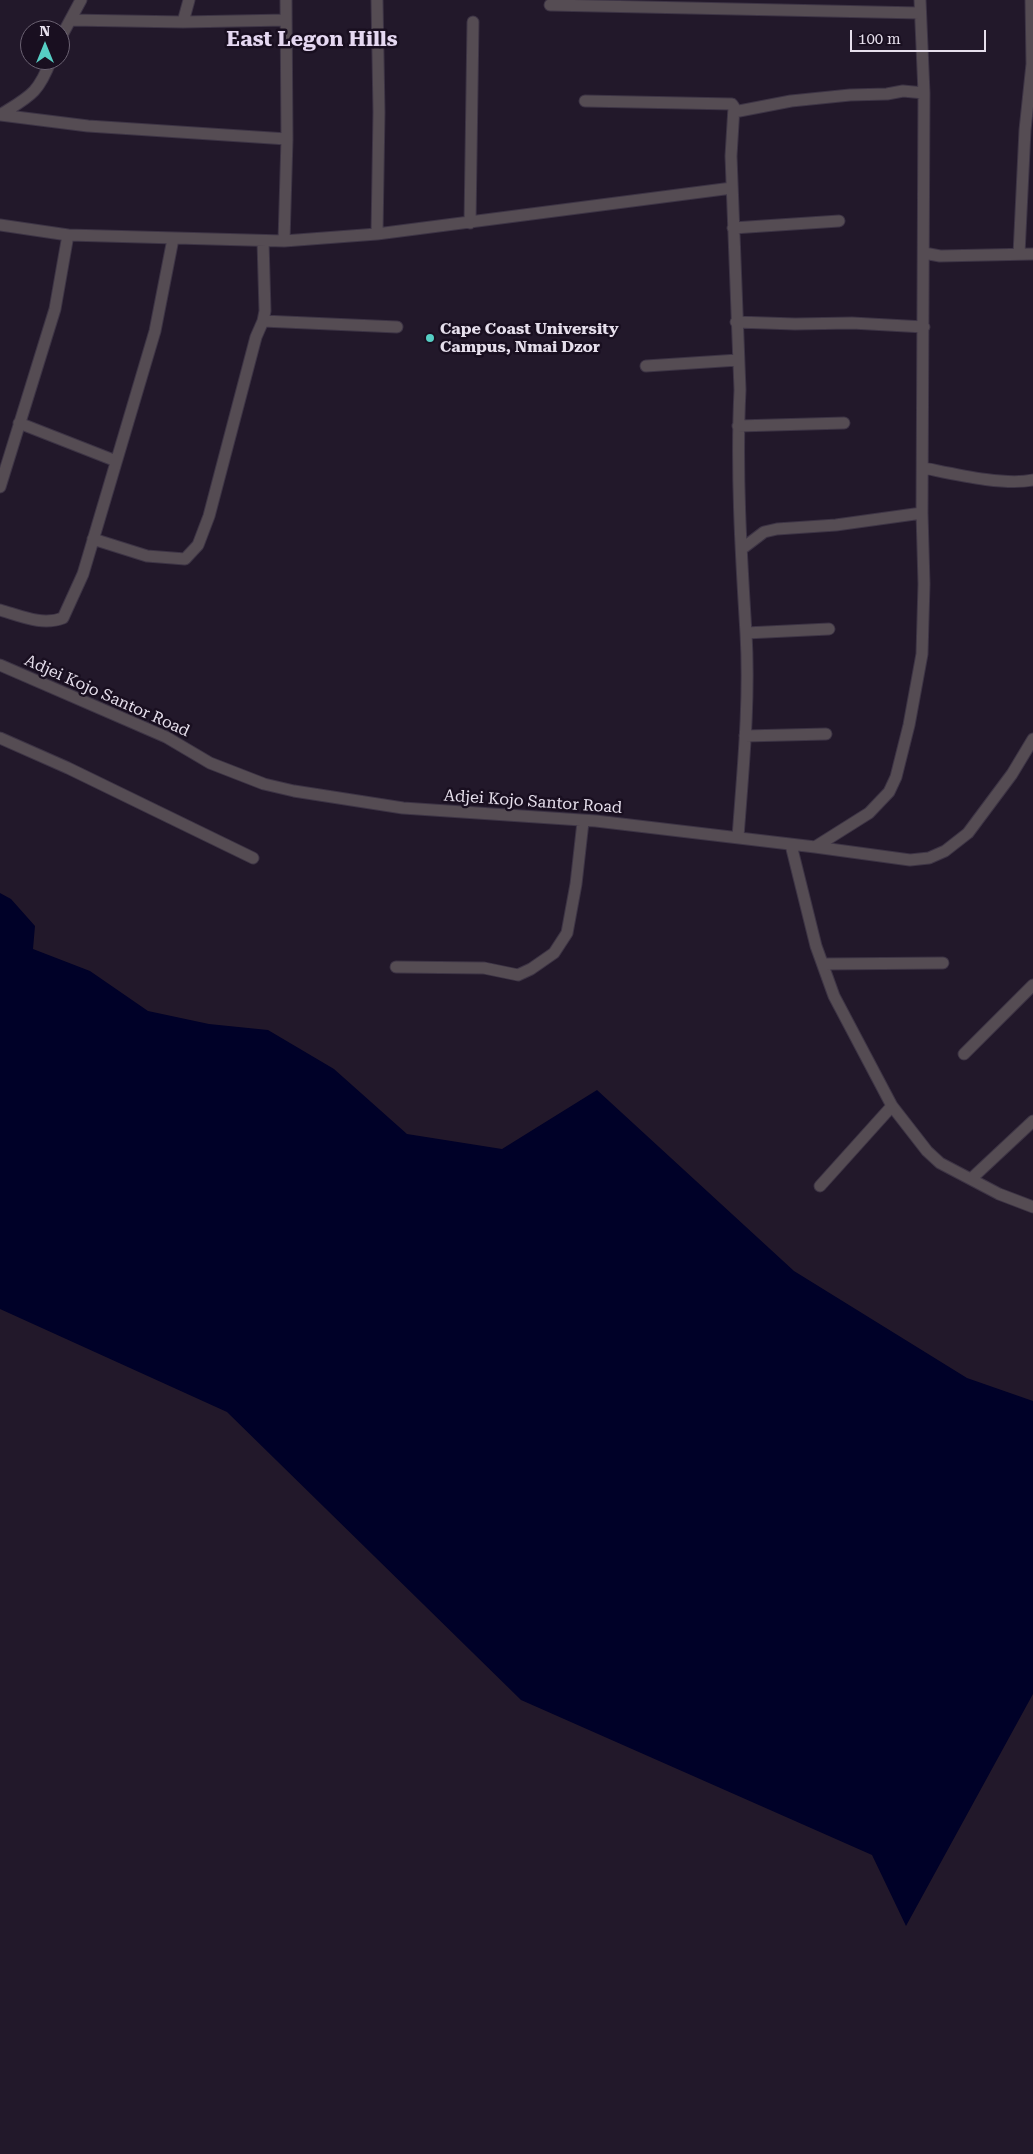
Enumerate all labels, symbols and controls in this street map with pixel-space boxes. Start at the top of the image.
north arrow [20,20,70,70]
scale bar [853,20,989,52]
text: N [40,23,50,39]
district label: East Legon Hills [226,27,398,53]
text: 100 m [858,30,901,48]
place label: Cape Coast University Campus, Nmai Dzor [440,319,619,357]
marker: Cape Coast University Campus, Nmai Dzor [424,332,436,344]
street label: Adjei Kojo Santor Road [22,651,192,741]
street label: Adjei Kojo Santor Road [443,786,623,818]

